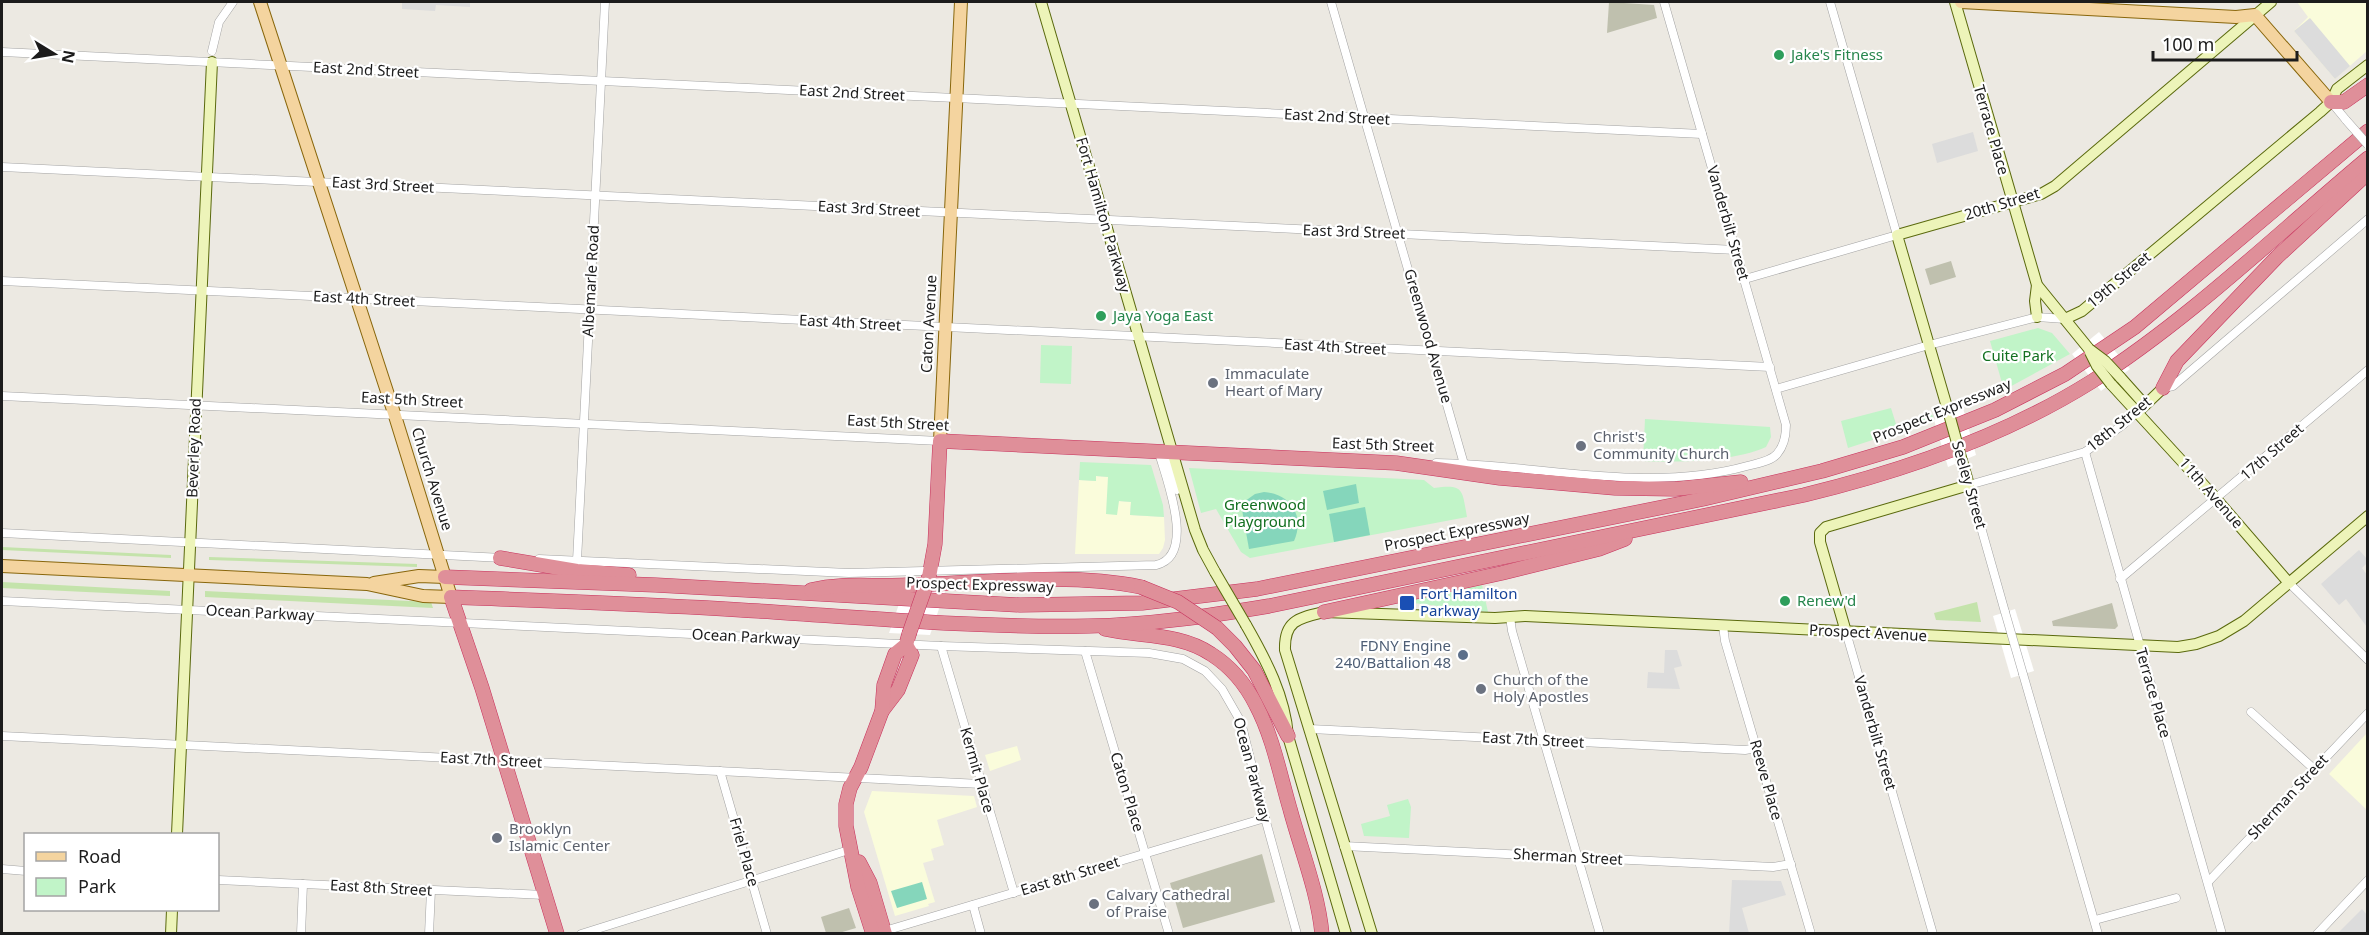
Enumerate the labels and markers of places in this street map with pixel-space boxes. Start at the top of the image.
place label: Jake's Fitness [1789,44,1883,64]
marker: Jake's Fitness [1772,48,1786,62]
place label: Jaya Yoga East [1111,305,1214,325]
marker: Jaya Yoga East [1094,309,1108,323]
place label: Immaculate Heart of Mary [1225,363,1323,400]
marker: Immaculate Heart of Mary [1206,376,1220,390]
place label: Christ's Community Church [1593,426,1729,463]
marker: Christ's Community Church [1574,439,1588,453]
place label: Fort Hamilton Parkway [1420,583,1517,620]
place label: Renew'd [1797,590,1856,610]
marker: Fort Hamilton Parkway [1398,594,1416,612]
marker: Renew'd [1778,594,1792,608]
place label: FDNY Engine 240/Battalion 48 [1335,635,1451,672]
marker: FDNY Engine 240/Battalion 48 [1456,648,1470,662]
place label: Church of the Holy Apostles [1493,669,1589,706]
marker: Church of the Holy Apostles [1474,682,1488,696]
place label: Brooklyn Islamic Center [509,818,610,855]
marker: Brooklyn Islamic Center [490,831,504,845]
place label: Calvary Cathedral of Praise [1106,884,1230,921]
marker: Calvary Cathedral of Praise [1087,897,1101,911]

